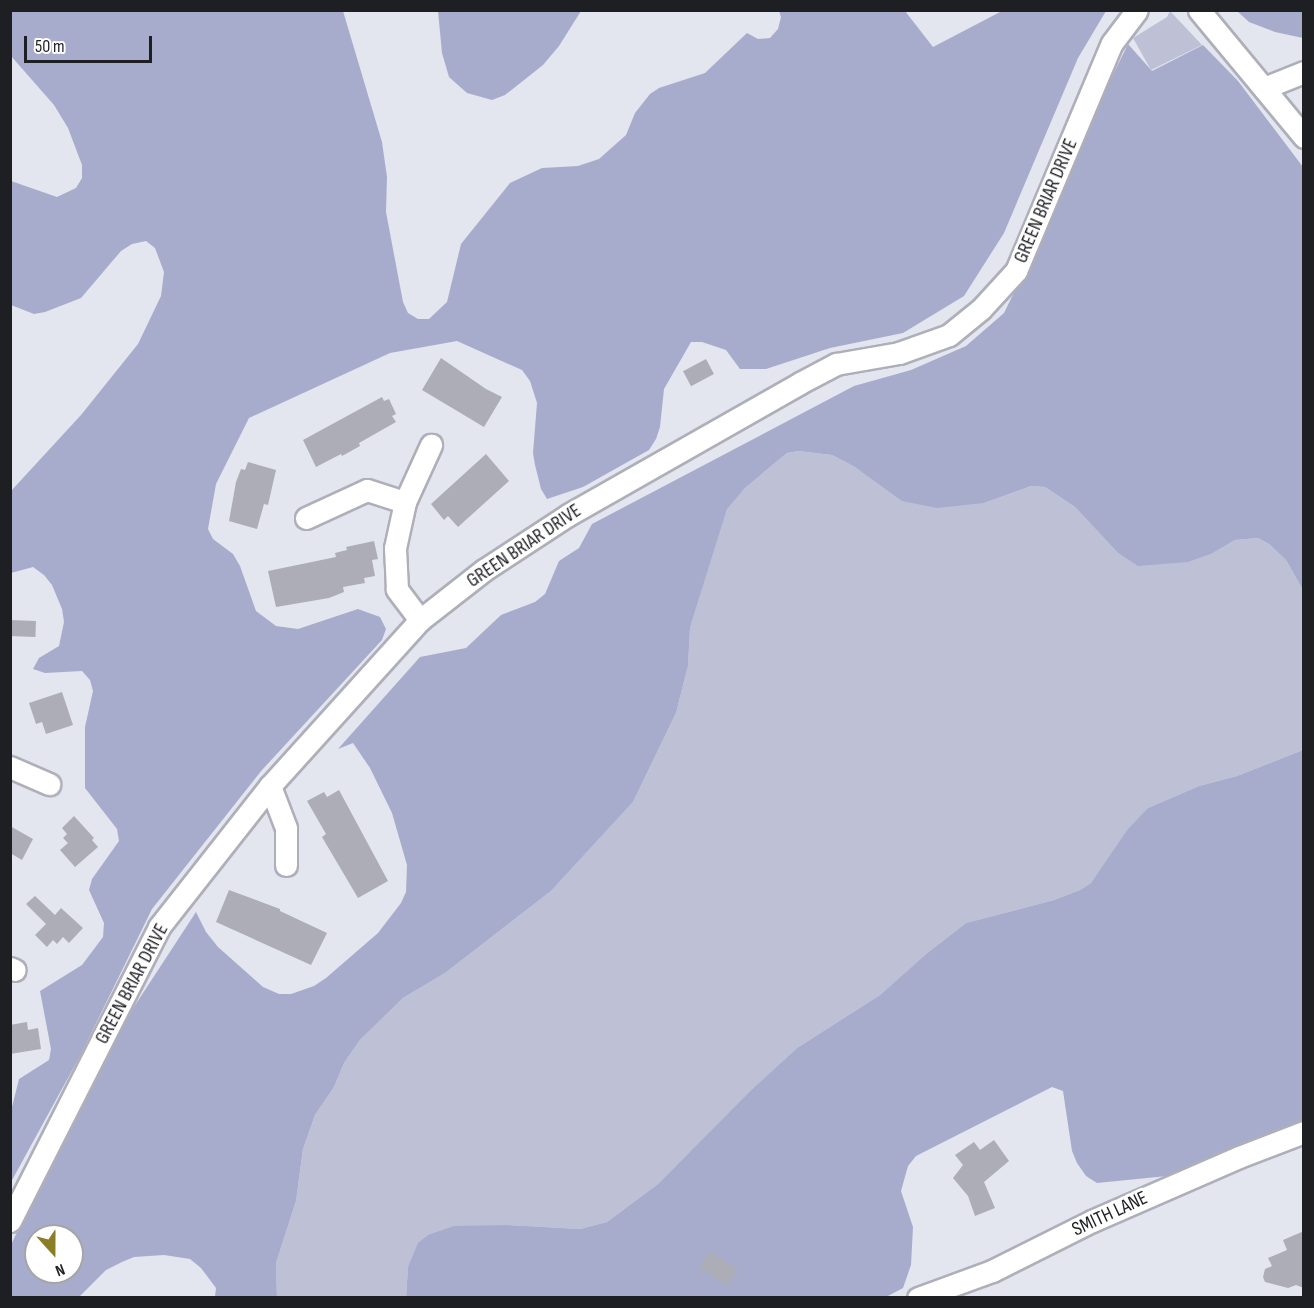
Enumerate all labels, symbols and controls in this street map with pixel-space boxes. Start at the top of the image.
scale bar [27,24,154,62]
text: 50 m [35,36,65,57]
street label: GREEN BRIAR DRIVE [1009,135,1083,267]
street label: GREEN BRIAR DRIVE [462,499,586,593]
street label: GREEN BRIAR DRIVE [90,920,174,1048]
street label: SMITH LANE [1068,1186,1152,1242]
north arrow [24,1224,84,1284]
text: N [53,1259,67,1280]

